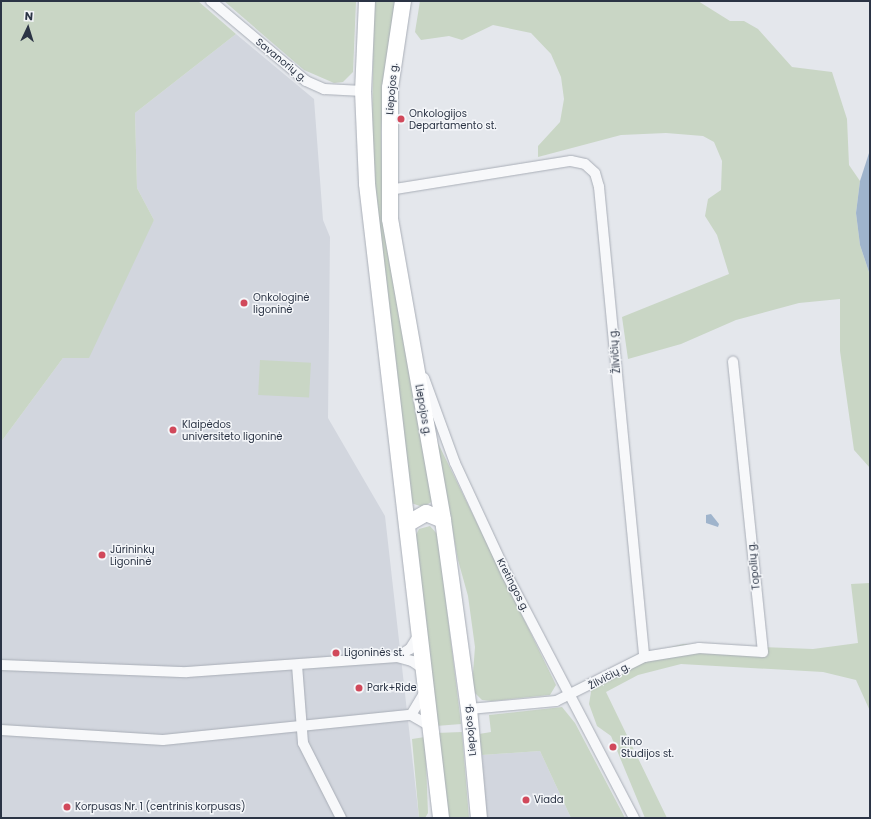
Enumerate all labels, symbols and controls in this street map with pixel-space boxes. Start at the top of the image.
north arrow [8,8,48,48]
text: N [24,8,34,24]
street label: Savanorių g. [253,36,309,84]
street label: Liepojos g. [384,63,400,115]
place label: Onkologijos Departamento st. [409,107,496,130]
marker: Onkologijos Departamento st. [396,114,406,124]
place label: Onkologinė ligoninė [253,291,309,314]
marker: Onkologinė ligoninė [238,297,250,309]
street label: Žilvičių g. [607,328,623,374]
street label: Liepojos g. [413,383,433,437]
place label: Klaipėdos universiteto ligoninė [182,418,283,442]
marker: Klaipėdos universiteto ligoninė [167,424,179,436]
street label: Topolių g. [746,542,762,590]
place label: Jūrininkų Ligoninė [110,543,155,566]
marker: Jūrininkų Ligoninė [97,550,107,560]
street label: Kretingos g. [494,556,532,614]
place label: Ligoninės st. [344,647,404,659]
marker: Ligoninės st. [331,648,341,658]
street label: Žilvičių g. [586,660,632,692]
place label: Park+Ride [367,682,417,694]
marker: Park+Ride [354,683,364,693]
street label: Liepojos g. [461,704,479,756]
place label: Kino Studijos st. [621,735,674,758]
marker: Kino Studijos st. [608,742,618,752]
place label: Viada [534,794,563,806]
marker: Viada [521,795,531,805]
place label: Korpusas Nr. 1 (centrinis korpusas) [75,801,246,813]
marker: Korpusas Nr. 1 (centrinis korpusas) [62,802,72,812]

